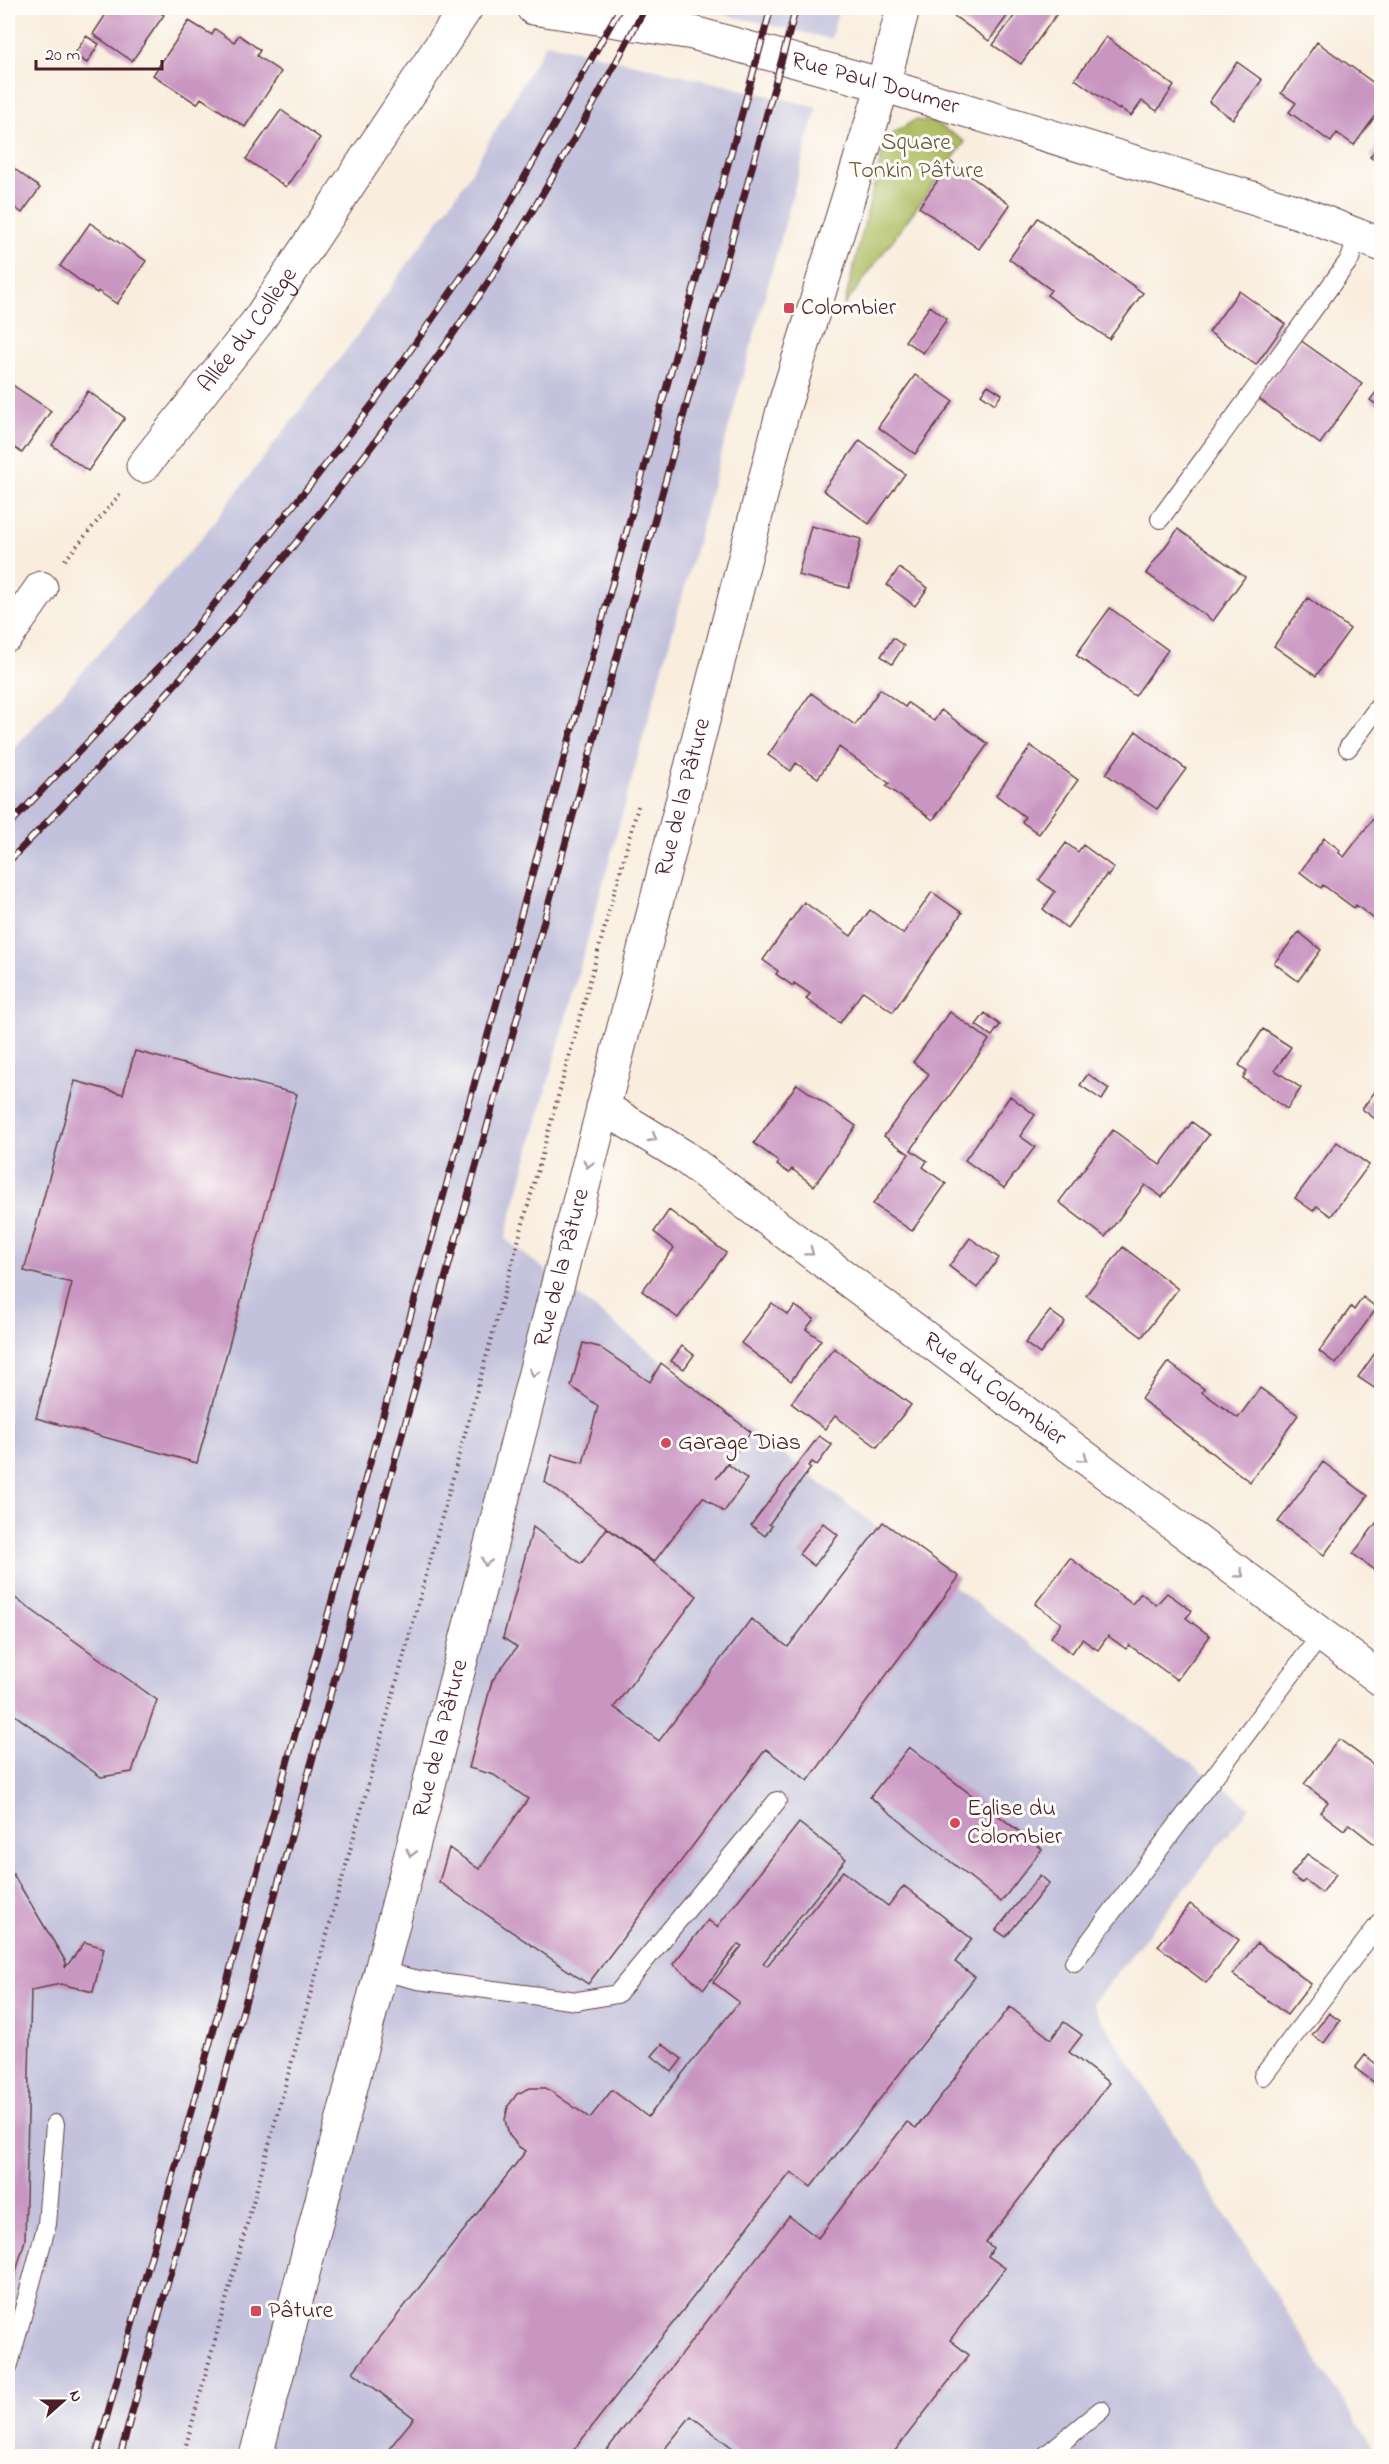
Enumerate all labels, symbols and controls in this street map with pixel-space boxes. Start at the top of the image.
scale bar [36,33,162,71]
text: 20 m [45,43,80,69]
street label: Rue Paul Doumer [787,43,964,125]
park label: Square Tonkin Pâture [848,126,984,189]
street label: Allée du Collège [190,260,307,400]
place label: Colombier [801,291,897,326]
marker: Colombier [782,301,796,315]
street label: Rue de la Pâture [646,714,721,880]
one-way arrow [647,1130,657,1142]
one-way arrow [583,1159,596,1169]
street label: Rue de la Pâture [525,1185,599,1351]
one-way arrow [804,1245,815,1256]
street label: Rue du Colombier [915,1324,1074,1455]
one-way arrow [529,1368,542,1378]
place label: Garage Dias [678,1426,801,1461]
marker: Garage Dias [659,1436,673,1450]
one-way arrow [1077,1450,1088,1461]
one-way arrow [480,1557,493,1567]
one-way arrow [1234,1567,1245,1578]
street label: Rue de la Pâture [404,1655,478,1821]
place label: Eglise du Colombier [967,1792,1063,1855]
marker: Eglise du Colombier [948,1816,962,1830]
one-way arrow [406,1847,419,1857]
place label: Pâture [268,2294,334,2329]
marker: Pâture [249,2304,263,2318]
north arrow [33,2371,93,2431]
text: N [62,2387,88,2406]

